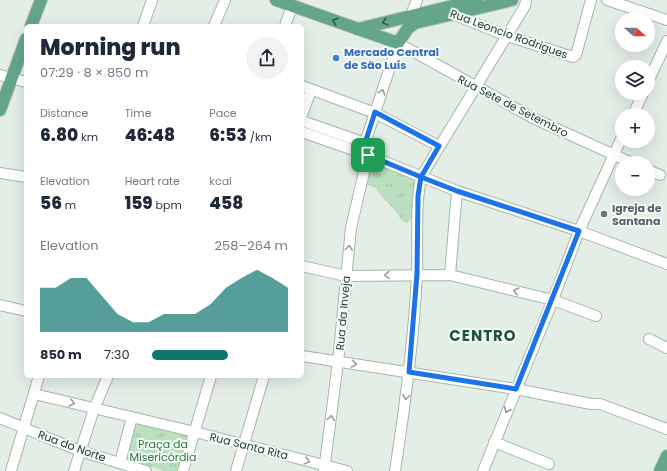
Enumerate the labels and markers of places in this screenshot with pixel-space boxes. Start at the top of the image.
place label: Mercado Central de São Luís [344,44,439,73]
marker: Mercado Central de São Luís [331,53,341,63]
pin [351,138,385,172]
place label: Igreja de Santana [612,200,662,229]
marker: Igreja de Santana [599,209,609,219]

